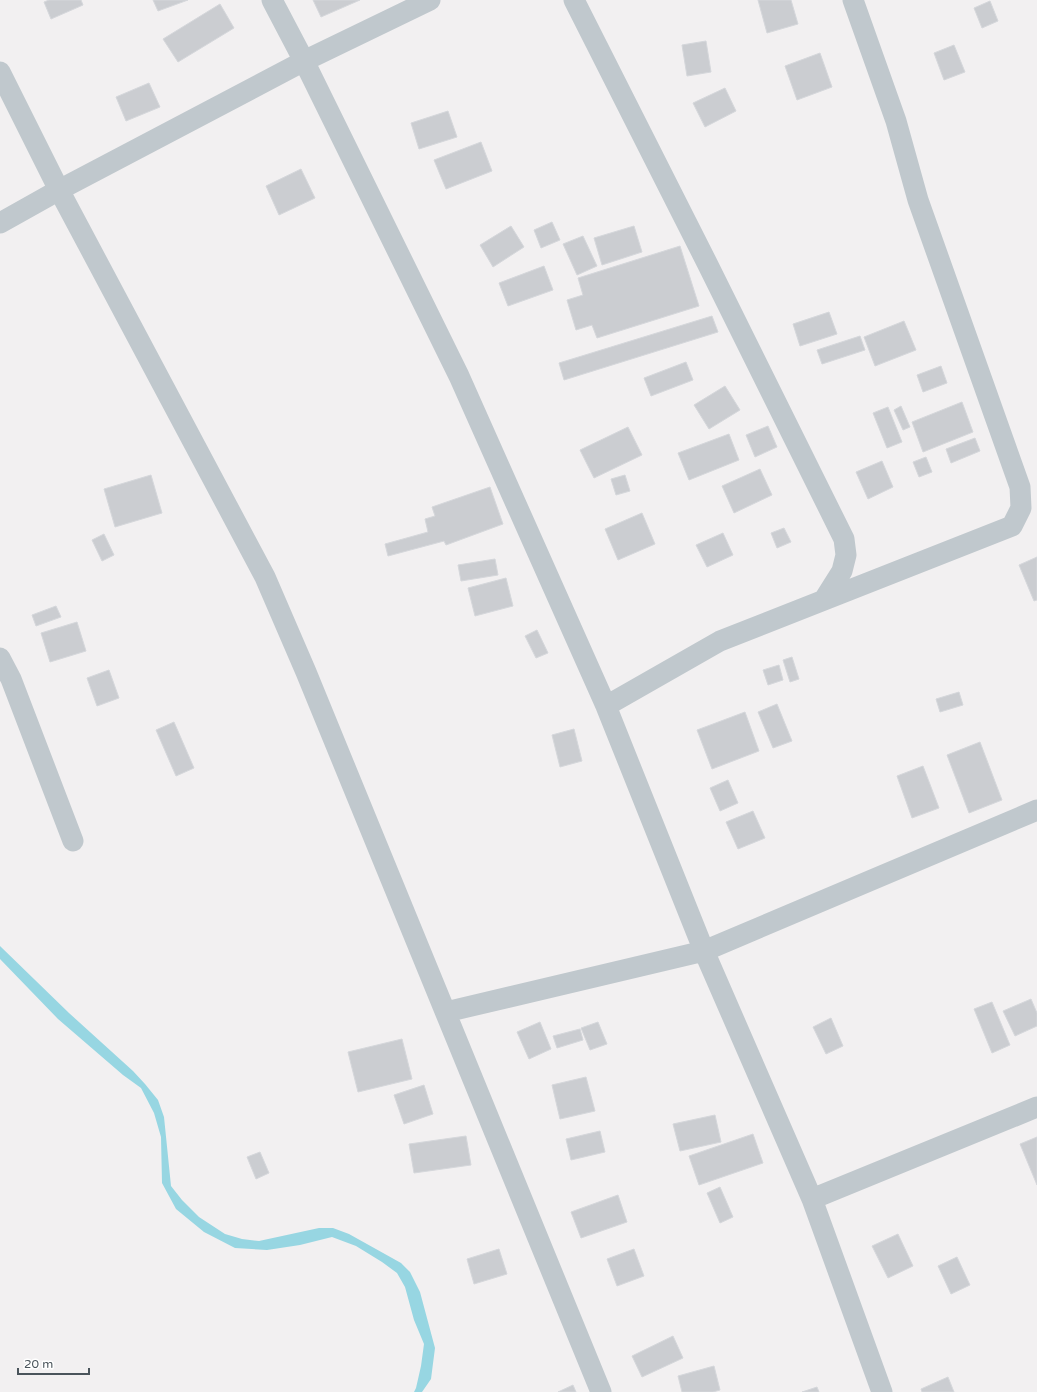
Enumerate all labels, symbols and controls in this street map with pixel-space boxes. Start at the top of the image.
scale bar [18,1350,89,1376]
text: 20 m [24,1357,53,1371]

